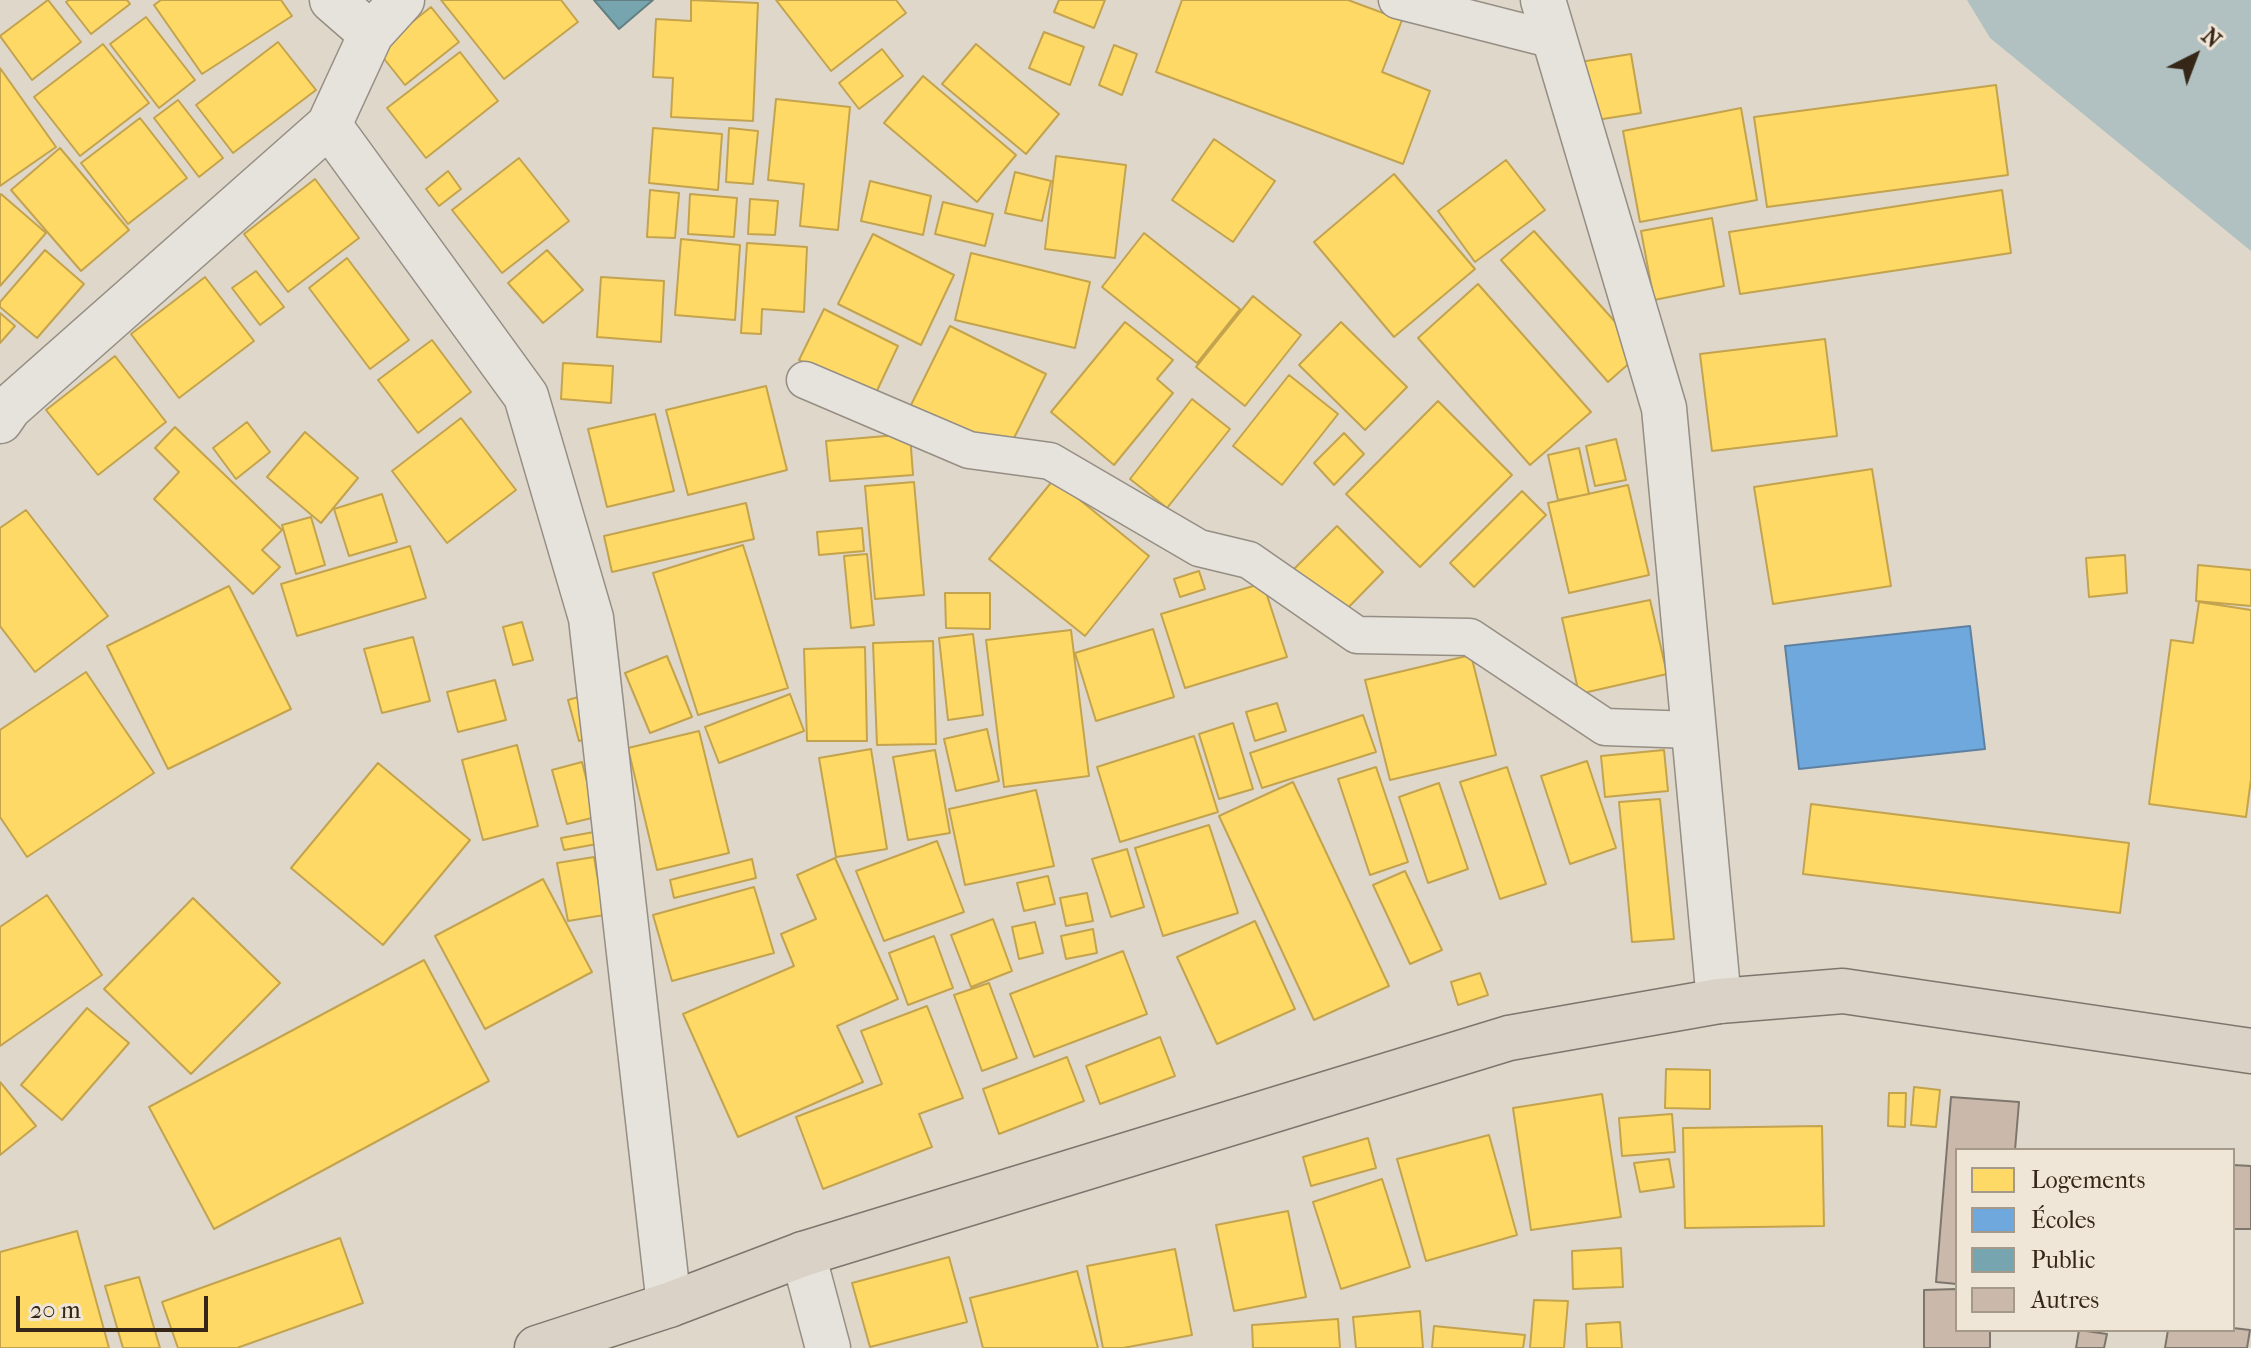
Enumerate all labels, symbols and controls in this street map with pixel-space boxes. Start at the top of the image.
north arrow [2155,16,2235,96]
text: N [2196,23,2226,53]
legend [1955,1148,2235,1332]
text: Logements [2031,1166,2145,1194]
text: Écoles [2031,1206,2095,1234]
text: Public [2031,1246,2095,1274]
scale bar [20,1280,212,1330]
text: Autres [2031,1286,2099,1314]
text: 20 m [30,1296,81,1324]

